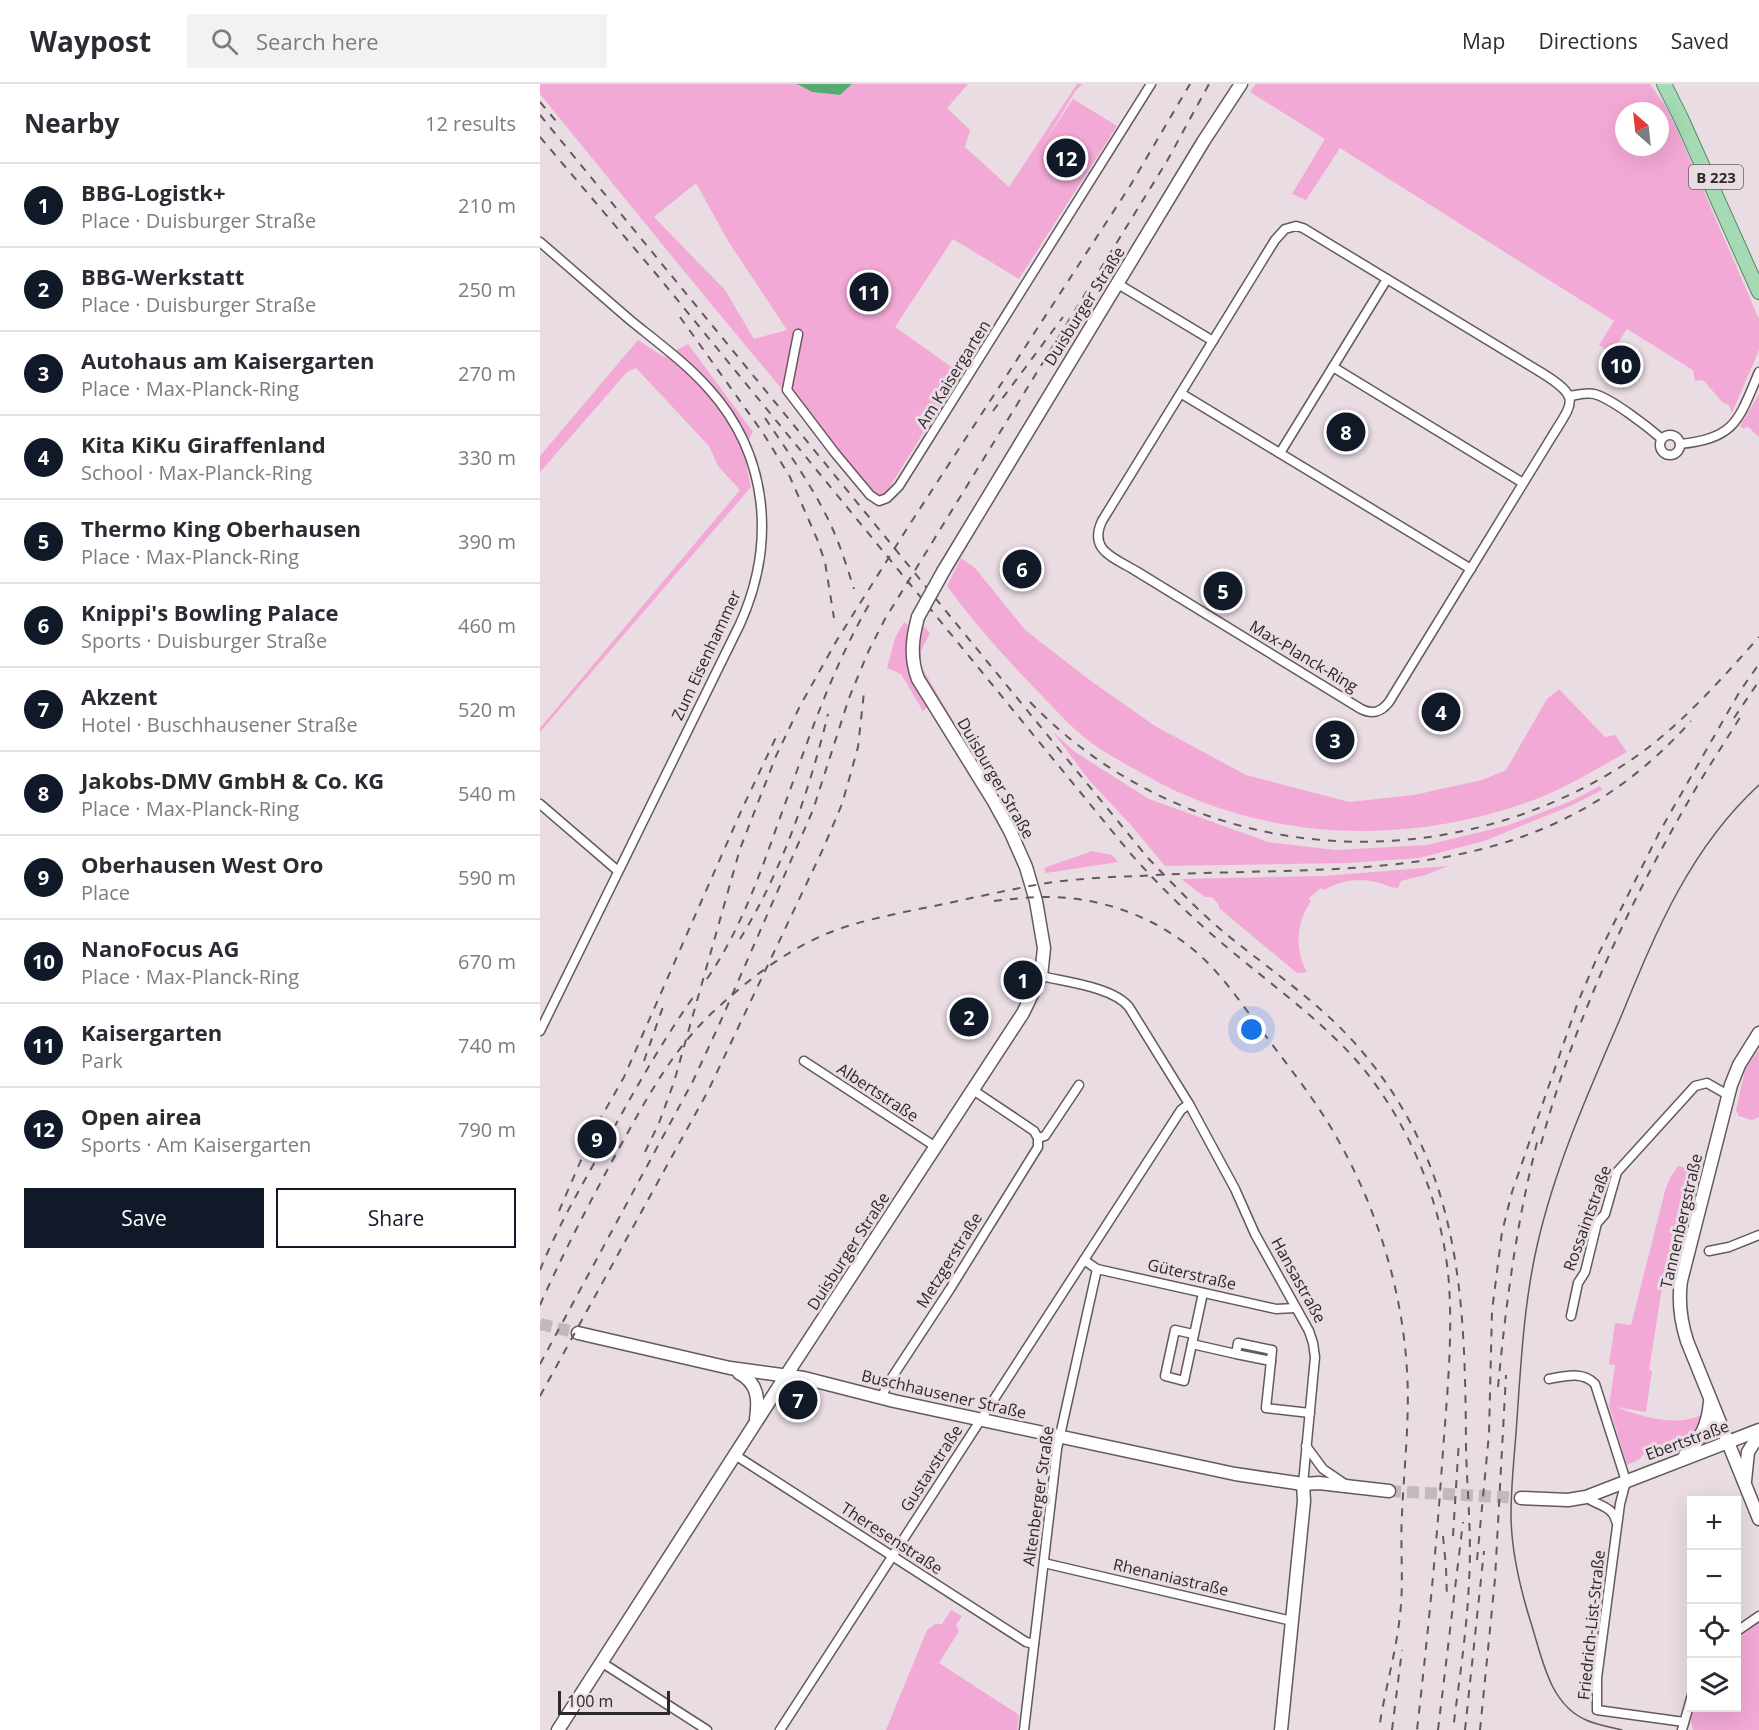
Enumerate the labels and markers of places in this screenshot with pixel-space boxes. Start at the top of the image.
pin: 12 [1046,136,1086,181]
pin: 11 [850,270,888,314]
pin: 10 [1602,342,1640,388]
pin: 8 [1326,410,1366,454]
pin: 6 [1002,546,1042,592]
pin: 5 [1204,568,1242,614]
pin: 4 [1422,690,1460,734]
pin: 3 [1316,718,1354,762]
pin: 1 [1004,958,1042,1002]
pin: 2 [950,994,988,1040]
pin: 9 [578,1116,616,1162]
pin: 7 [778,1378,818,1422]

